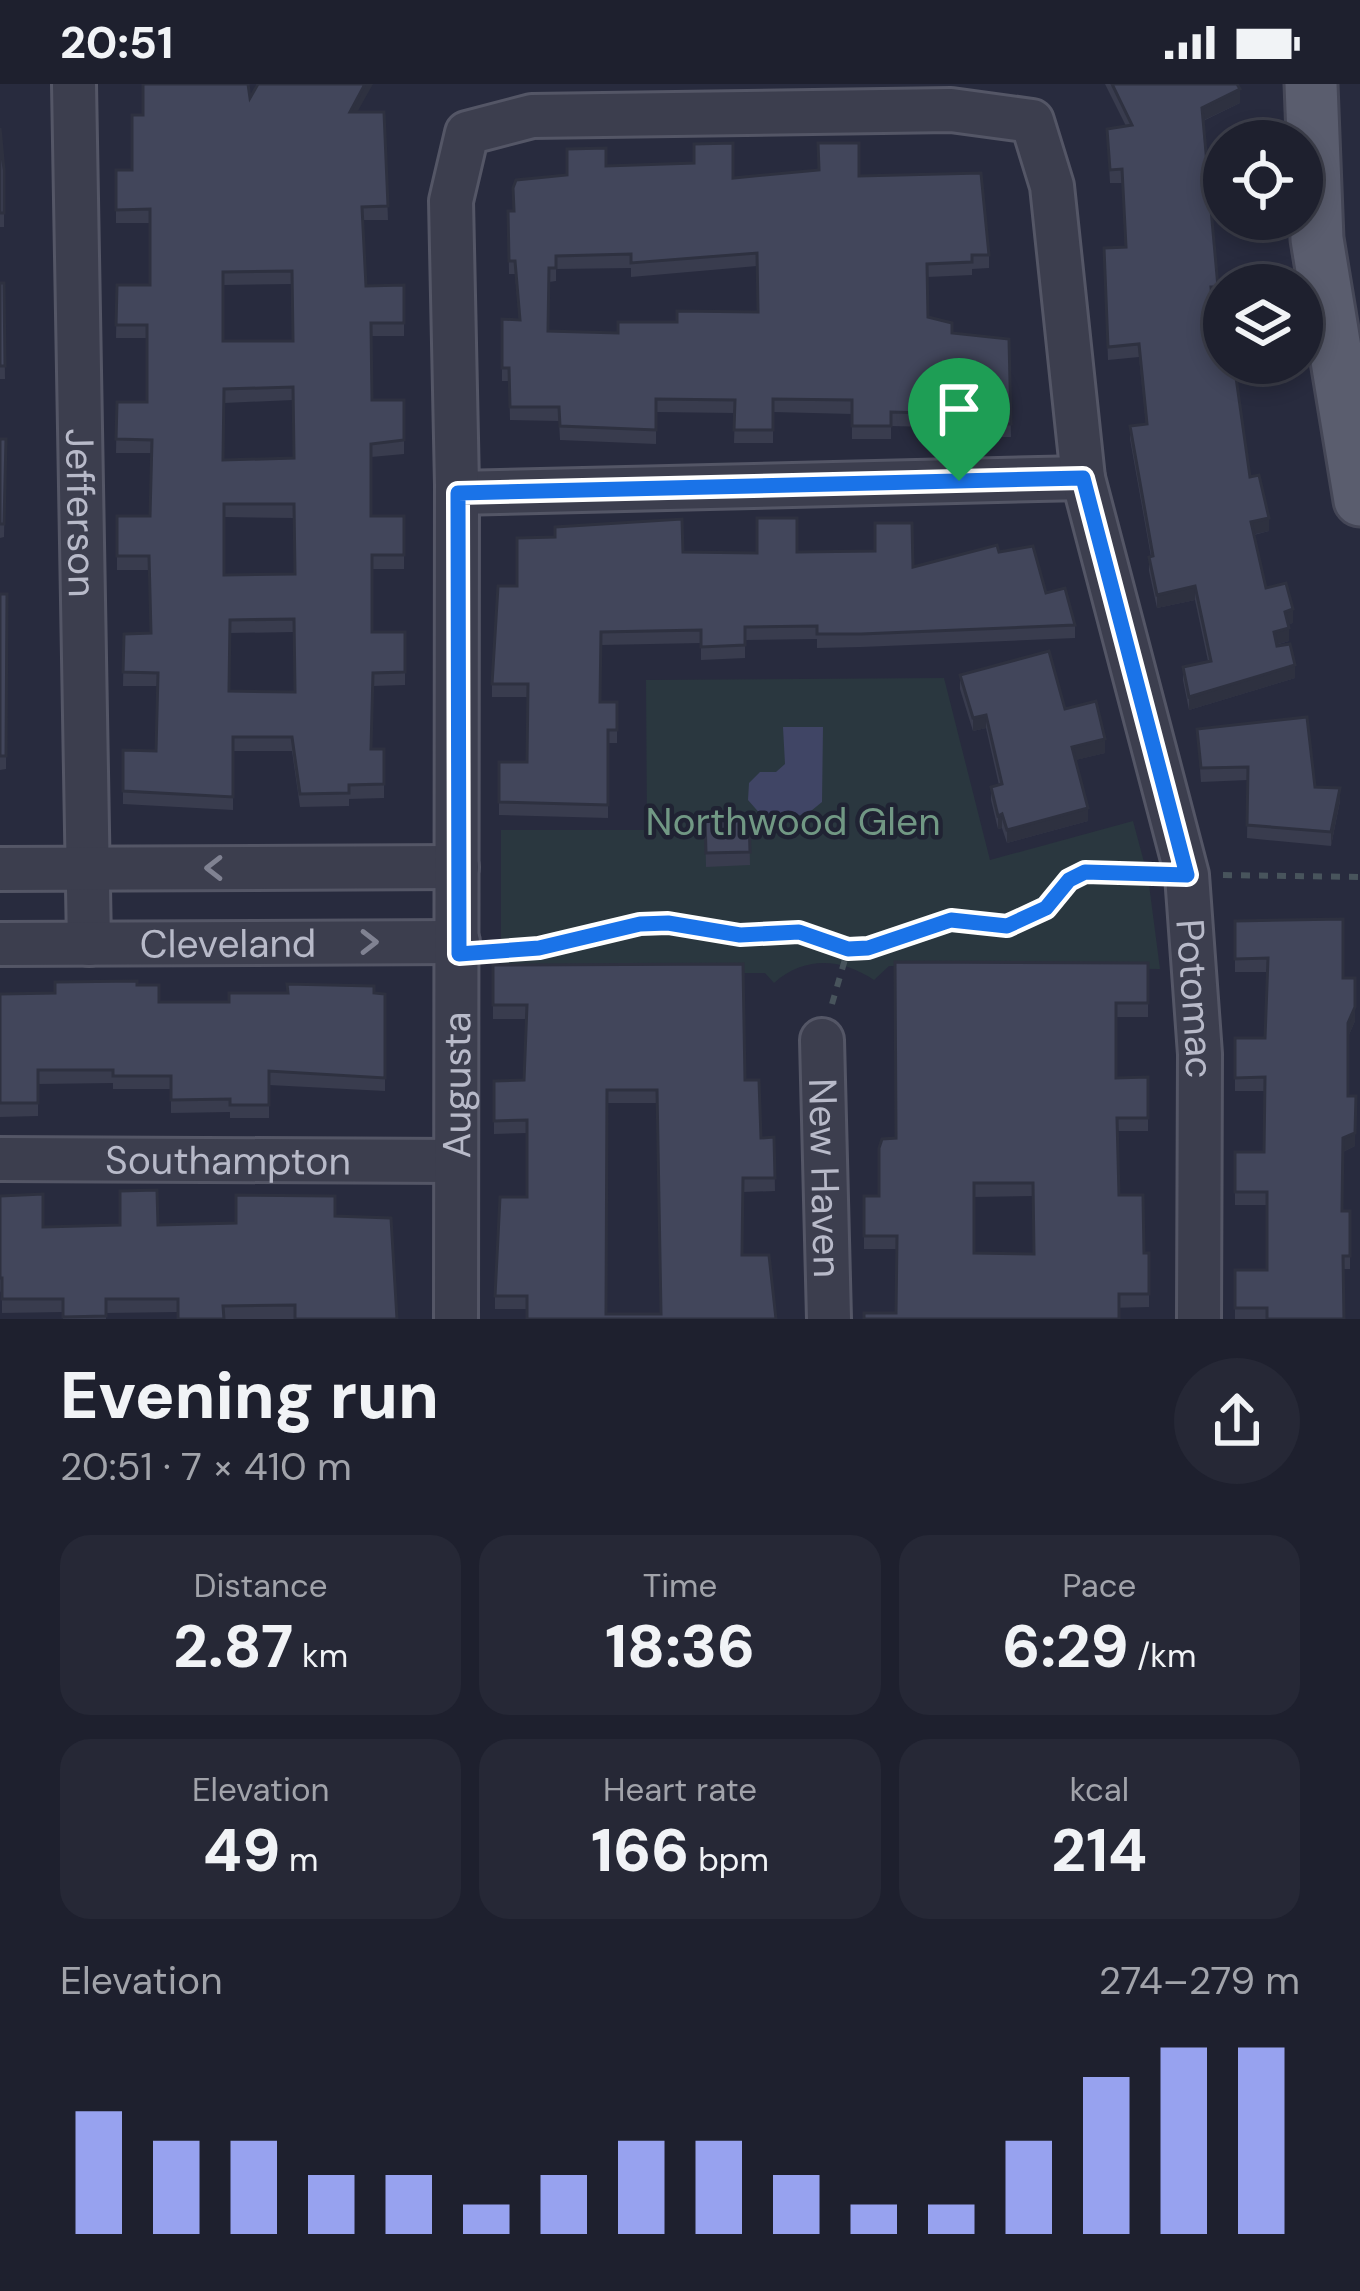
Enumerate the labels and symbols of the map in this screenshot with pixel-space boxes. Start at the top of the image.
pin [908,358,1010,481]
street label: Jefferson [55,428,108,598]
park label: Northwood Glen [645,796,941,847]
one-way arrow [204,855,222,881]
street label: Cleveland [140,917,316,969]
street label: Potomac [1165,917,1226,1079]
one-way arrow [361,929,379,955]
street label: Augusta [431,1011,482,1159]
street label: New Haven [797,1078,853,1278]
street label: Southampton [105,1134,351,1186]

